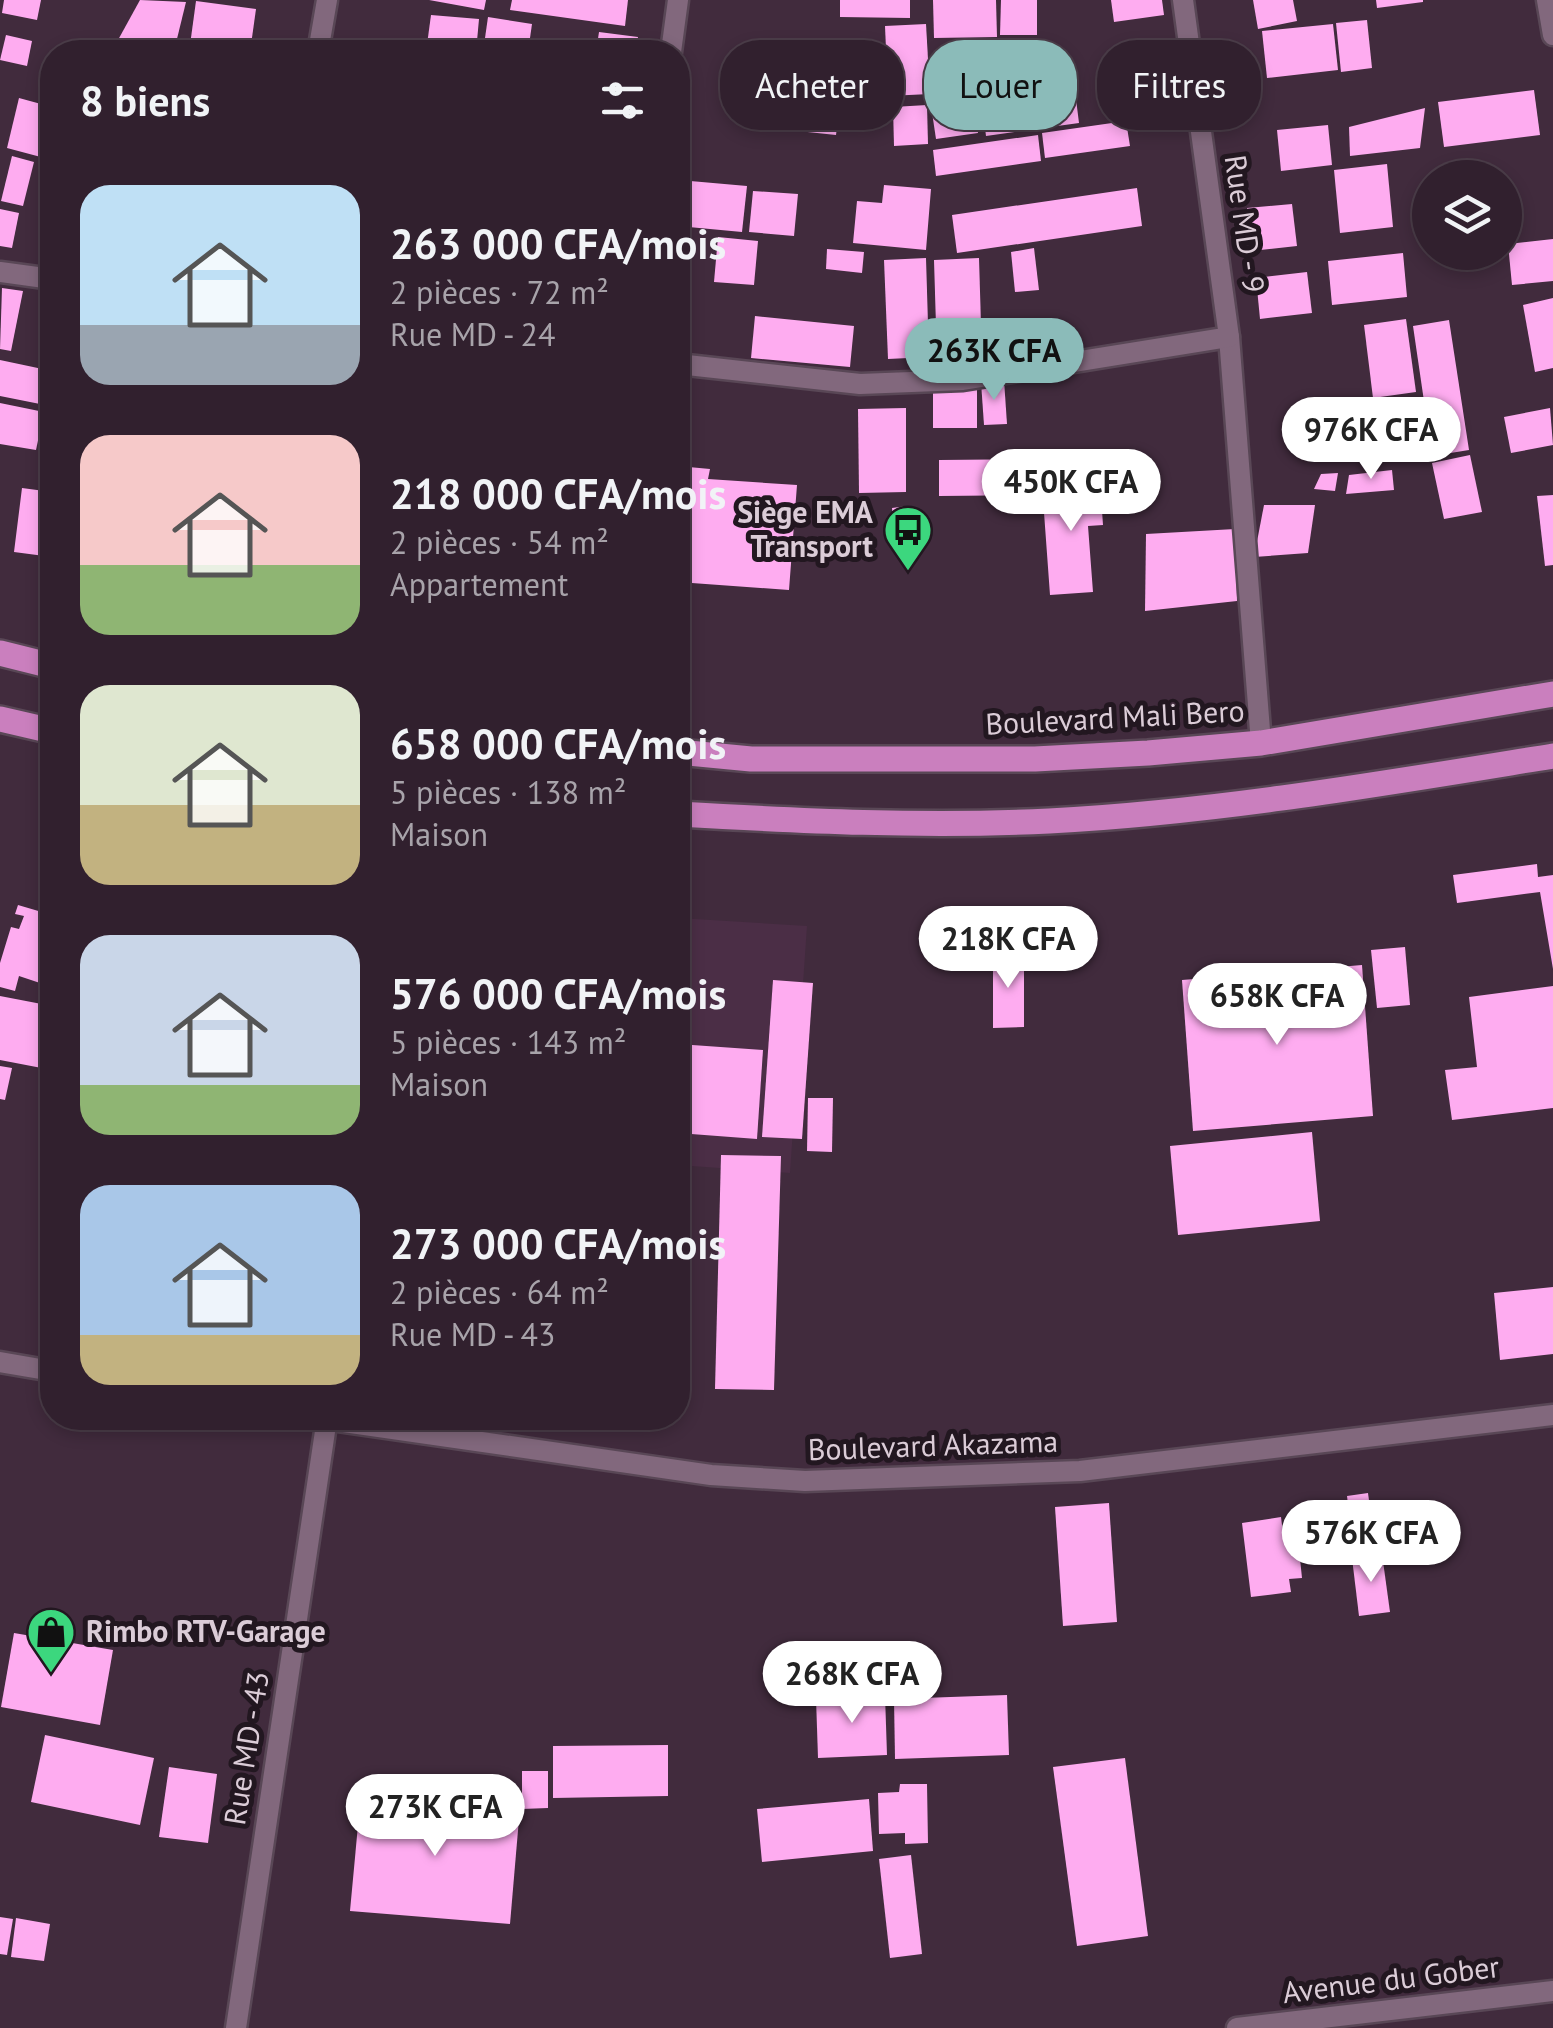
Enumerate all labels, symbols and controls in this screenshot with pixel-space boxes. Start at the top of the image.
chip: Acheter [720,40,904,130]
chip: Louer [924,40,1077,130]
chip: Filtres [1097,40,1261,130]
text: 8 biens [80,73,210,128]
icon: filters [595,73,650,128]
street label: Rue MD - 9 [1217,152,1274,295]
map controls [1412,160,1522,270]
button: layers [1412,160,1522,270]
text: 263 000 CFA/mois [390,216,726,271]
icon: home [160,225,280,345]
text: 2 pièces · 72 m² [390,271,609,313]
text: Rue MD - 24 [390,313,555,355]
pin: 263K CFA [891,318,1097,403]
text: 263K CFA [927,329,1061,371]
pin: 976K CFA [1268,397,1474,482]
text: 976K CFA [1304,408,1438,450]
pin: 450K CFA [968,449,1174,534]
text: 450K CFA [1004,460,1138,502]
text: 218 000 CFA/mois [390,466,726,521]
icon: home [160,475,280,595]
place label: Siège EMA Transport [737,492,874,565]
bus stop icon: Siège EMA Transport [882,504,934,572]
text: 2 pièces · 54 m² [390,521,609,563]
text: Appartement [390,563,568,605]
street label: Boulevard Mali Bero [984,690,1245,743]
text: 658 000 CFA/mois [390,716,726,771]
icon: home [160,725,280,845]
text: 5 pièces · 138 m² [390,771,626,813]
text: Maison [390,813,488,855]
pin: 218K CFA [905,906,1111,991]
text: 218K CFA [941,917,1075,959]
pin: 658K CFA [1174,963,1380,1048]
text: 576 000 CFA/mois [390,966,726,1021]
text: 658K CFA [1210,974,1344,1016]
icon: home [160,975,280,1095]
text: 5 pièces · 143 m² [390,1021,626,1063]
text: Maison [390,1063,488,1105]
text: 273 000 CFA/mois [390,1216,726,1271]
icon: home [160,1225,280,1345]
text: 2 pièces · 64 m² [390,1271,609,1313]
text: Rue MD - 43 [390,1313,555,1355]
street label: Boulevard Akazama [807,1421,1059,1468]
pin: 576K CFA [1268,1500,1474,1585]
text: 576K CFA [1304,1511,1438,1553]
shop icon: Rimbo RTV-Garage [25,1606,77,1674]
place label: Rimbo RTV-Garage [86,1611,326,1650]
pin: 268K CFA [749,1641,955,1726]
text: 268K CFA [785,1652,919,1694]
street label: Rue MD - 43 [214,1668,277,1827]
pin: 273K CFA [332,1774,538,1859]
text: 273K CFA [368,1785,502,1827]
street label: Avenue du Gober [1280,1946,1501,2011]

